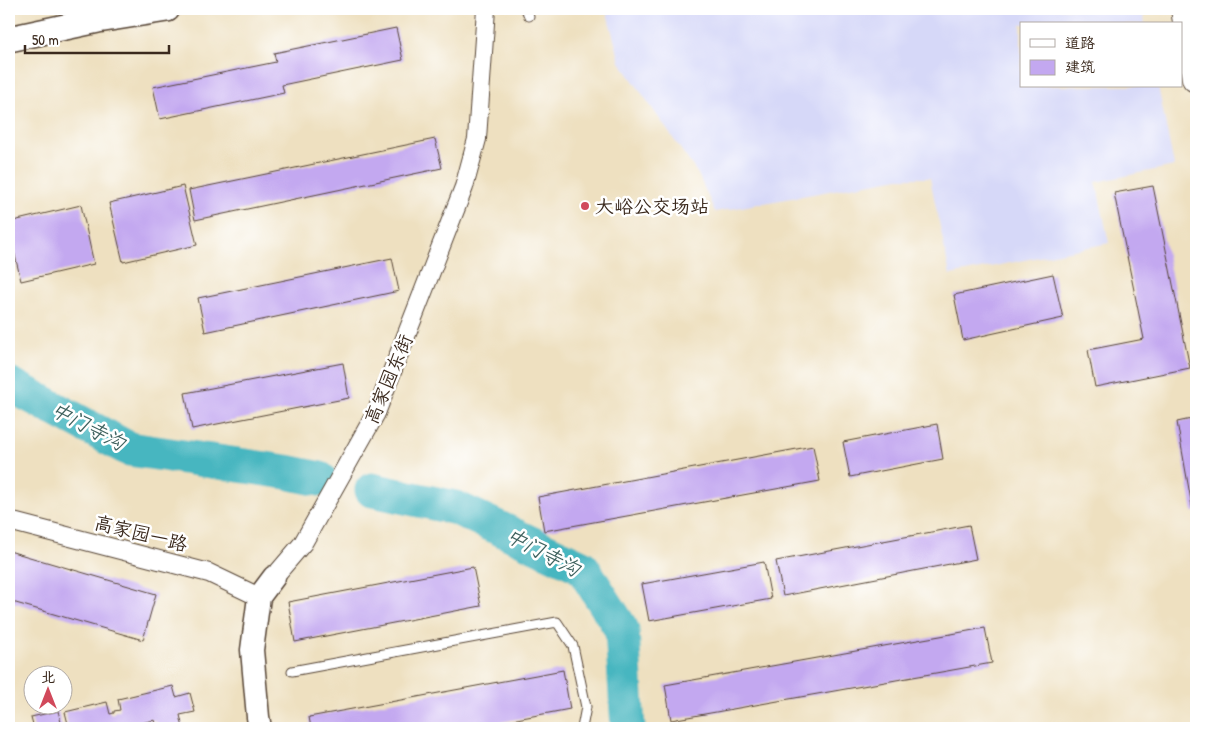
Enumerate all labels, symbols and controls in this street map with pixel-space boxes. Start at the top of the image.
scale bar [25,22,169,54]
legend [1020,22,1182,88]
text: 50 m [32,29,59,50]
text: 道路 [1065,32,1095,53]
text: 建筑 [1065,56,1095,77]
place label: 大峪公交场站 [595,193,709,219]
marker: 大峪公交场站 [579,200,591,212]
street label: 高家园东街 [357,330,419,428]
water label: 中门寺沟 [47,395,132,457]
street label: 高家园一路 [92,509,190,557]
water label: 中门寺沟 [502,521,587,583]
north arrow [22,664,72,714]
text: 北 [41,667,55,686]

